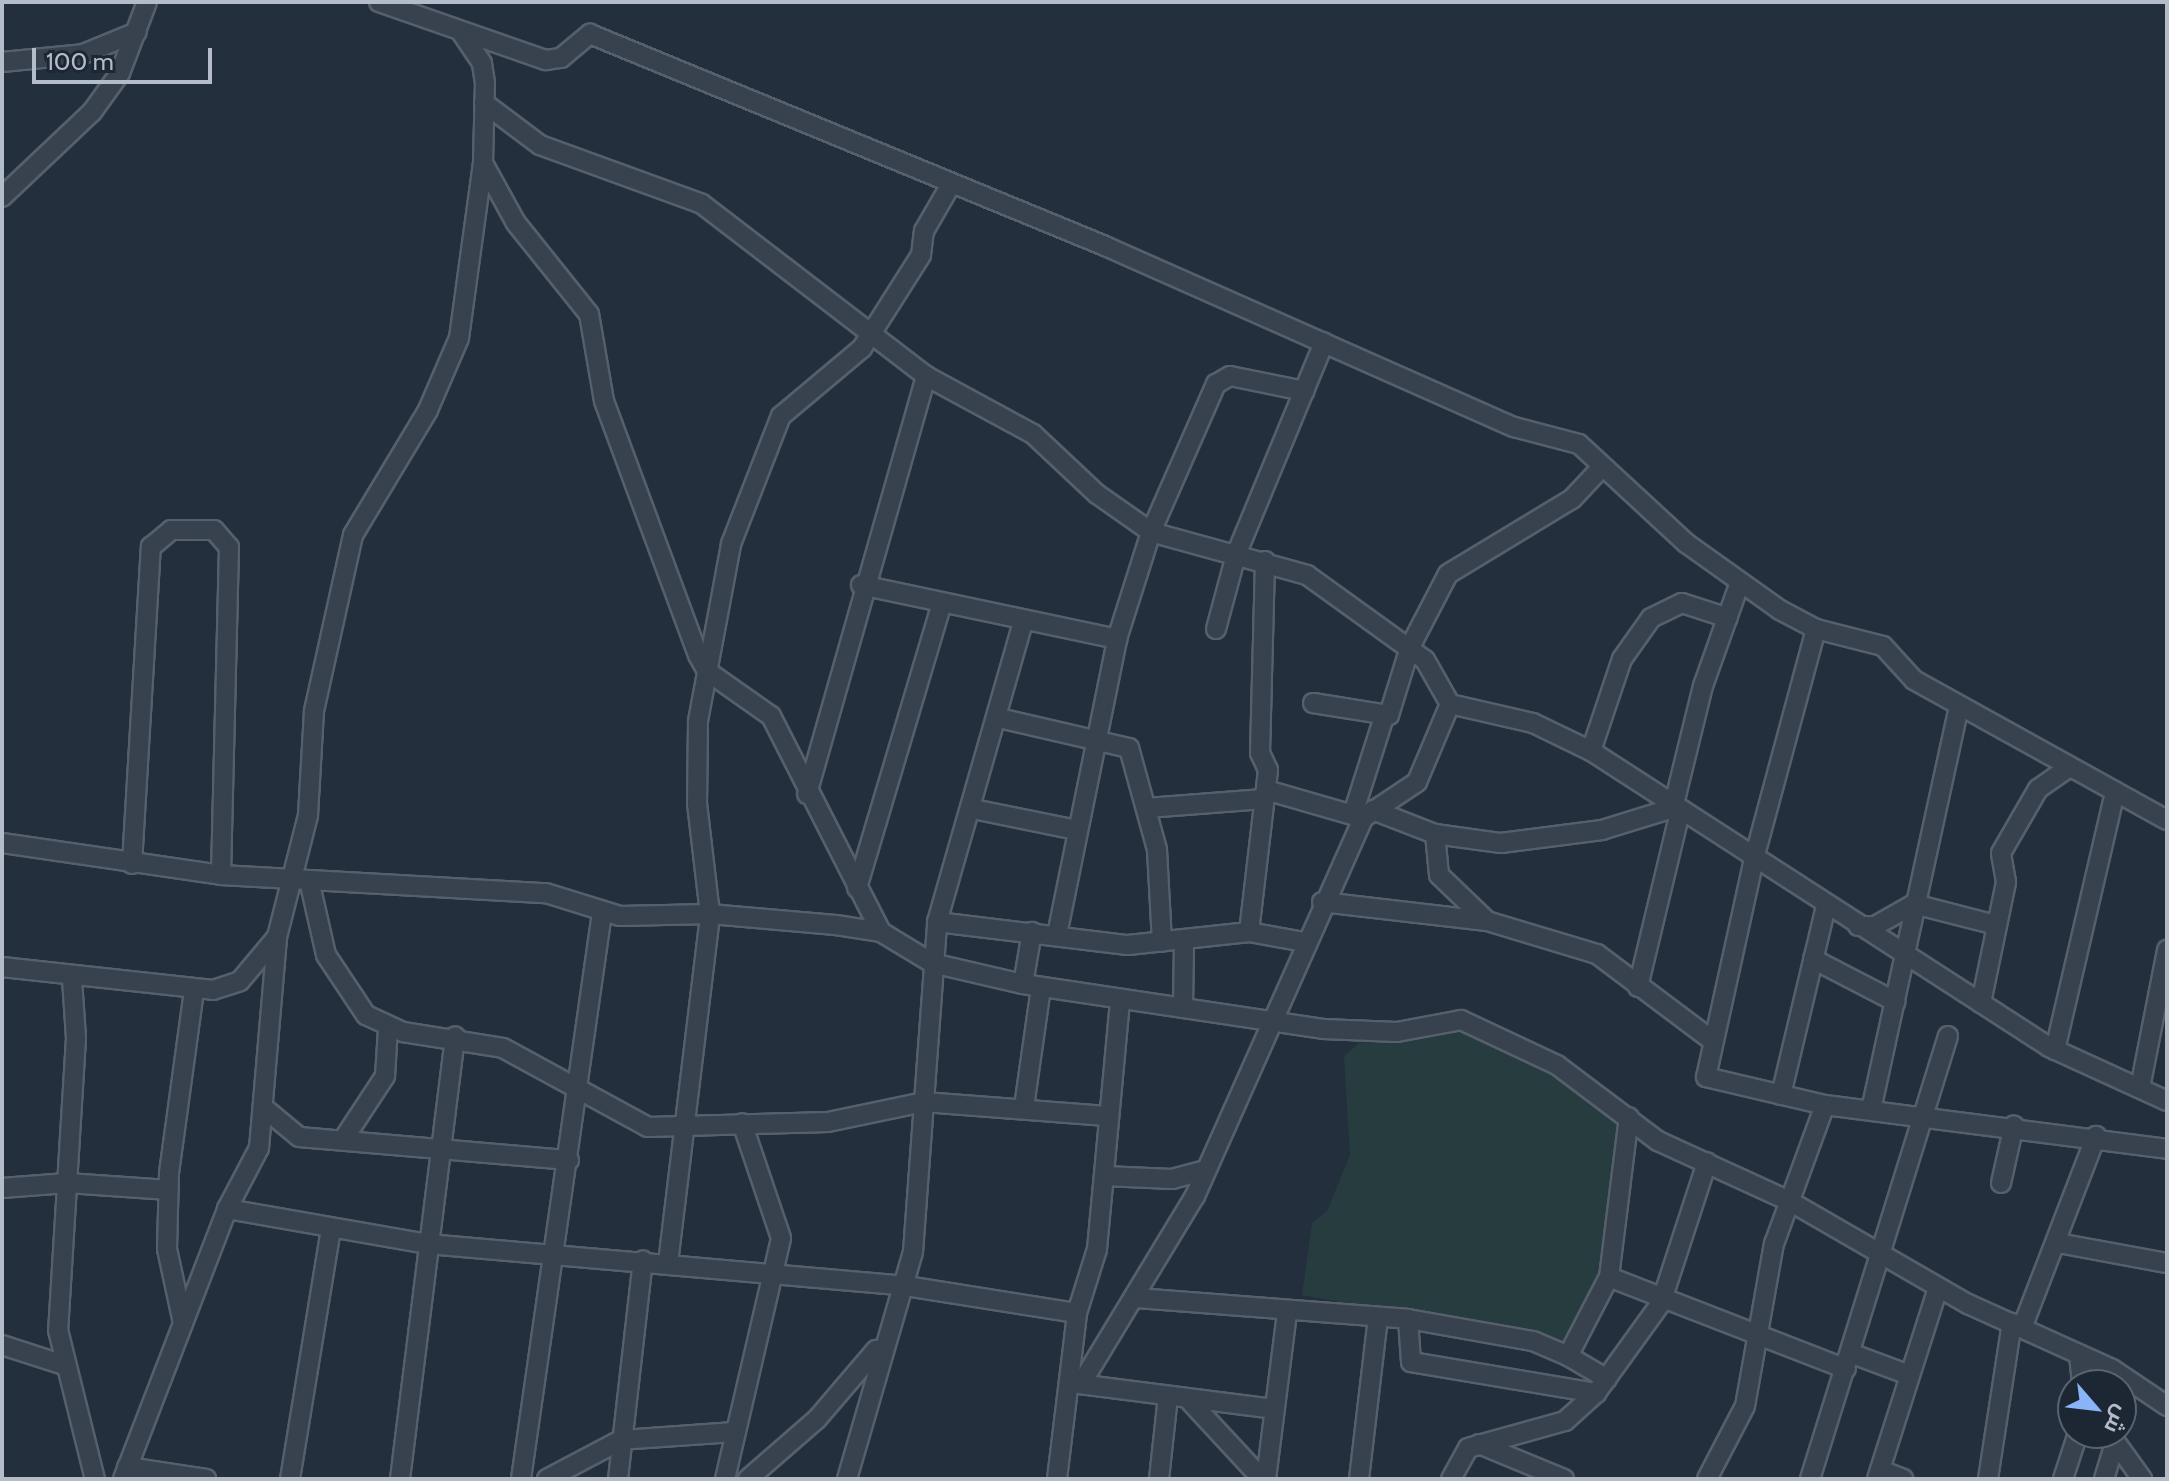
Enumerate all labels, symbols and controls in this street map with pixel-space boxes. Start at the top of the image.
scale bar [36,32,216,82]
text: 100 m [46,47,114,76]
north arrow [2057,1369,2137,1449]
text: ش [2098,1401,2135,1438]

